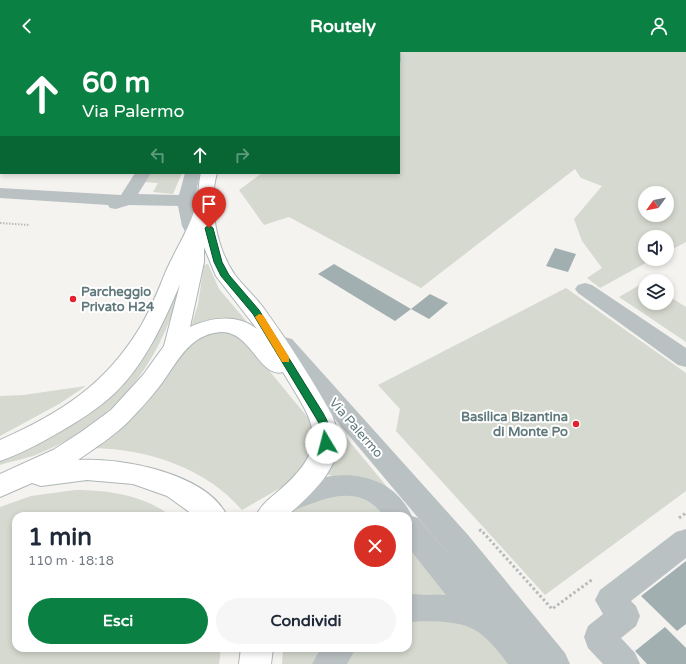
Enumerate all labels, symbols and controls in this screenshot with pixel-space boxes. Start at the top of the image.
icon: back [16,15,38,37]
text: Routely [310,15,376,37]
icon: person [648,15,670,37]
text: 60 m [82,66,150,100]
icon: ahead [16,68,68,120]
text: Via Palermo [82,100,184,122]
icon: left [147,144,169,166]
icon: ahead [189,144,211,166]
icon: right [231,144,253,166]
north arrow [638,186,674,222]
map controls [638,186,674,310]
pin [192,187,226,228]
icon: arrive [198,193,220,215]
button: sound [638,230,674,266]
button: layers [638,274,674,310]
place label: Parcheggio Privato H24 [81,284,155,315]
marker: Parcheggio Privato H24 [68,294,78,304]
street label: Via Palermo [326,395,386,461]
place label: Basilica Bizantina di Monte Po [461,409,568,440]
marker: Basilica Bizantina di Monte Po [571,419,581,429]
position arrow [305,422,347,464]
text: 1 min [28,523,92,552]
button: close [354,525,396,567]
text: 110 m · 18:18 [28,553,114,569]
button: Esci [28,598,208,644]
button: Condividi [216,598,396,644]

